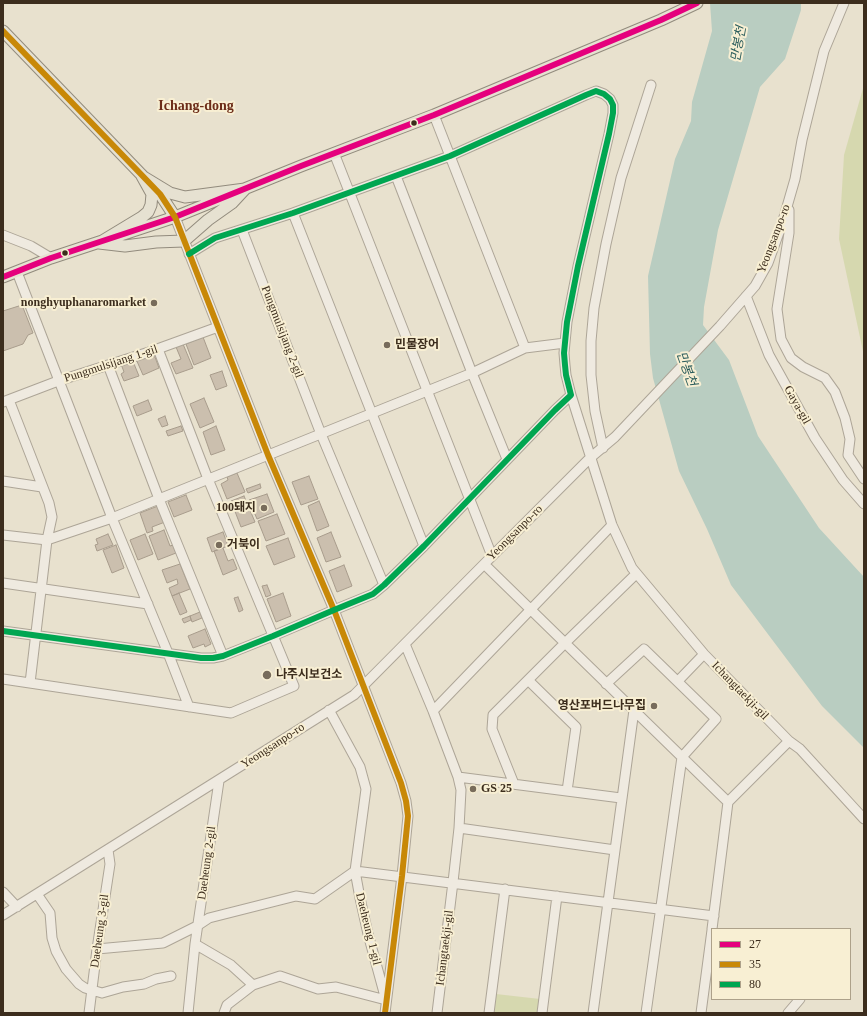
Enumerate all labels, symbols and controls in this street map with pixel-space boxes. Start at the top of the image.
water label: 만봉천 [728,25,750,63]
district label: Ichang-dong [158,98,234,114]
unlabelled marker [409,118,419,128]
street label: Yeongsanpo-ro [754,202,794,276]
unlabelled marker [60,248,70,258]
street label: Pungmulsijang 2-gil [258,284,306,380]
place label: nonghyuphanaromarket [21,296,146,310]
marker: nonghyuphanaromarket [149,298,159,308]
place label: 민물장어 [395,338,439,352]
marker: 민물장어 [382,340,392,350]
street label: Pungmulsijang 1-gil [62,342,160,386]
water label: 만봉천 [673,349,699,389]
street label: Gaya-gil [781,383,813,427]
place label: 100돼지 [216,501,256,515]
street label: Yeongsanpo-ro [484,502,546,564]
marker: 100돼지 [259,503,269,513]
place label: 거북이 [227,538,260,552]
marker: 거북이 [214,540,224,550]
street label: Ichangtaekji-gil [708,659,772,723]
place label: 나주시보건소 [276,668,342,682]
marker: 나주시보건소 [261,669,273,681]
place label: 영산포버드나무집 [558,699,646,713]
marker: 영산포버드나무집 [649,701,659,711]
street label: Yeongsanpo-ro [239,720,307,772]
place label: GS 25 [481,782,512,796]
marker: GS 25 [468,784,478,794]
street label: Daeheung 2-gil [195,825,219,901]
street label: Daeheung 1-gil [352,891,384,967]
street label: Daeheung 3-gil [88,893,112,969]
street label: Ichangtaekji-gil [433,909,457,987]
legend [711,928,851,1000]
text: 27 [749,937,761,951]
text: 35 [749,957,761,971]
text: 80 [749,977,761,991]

